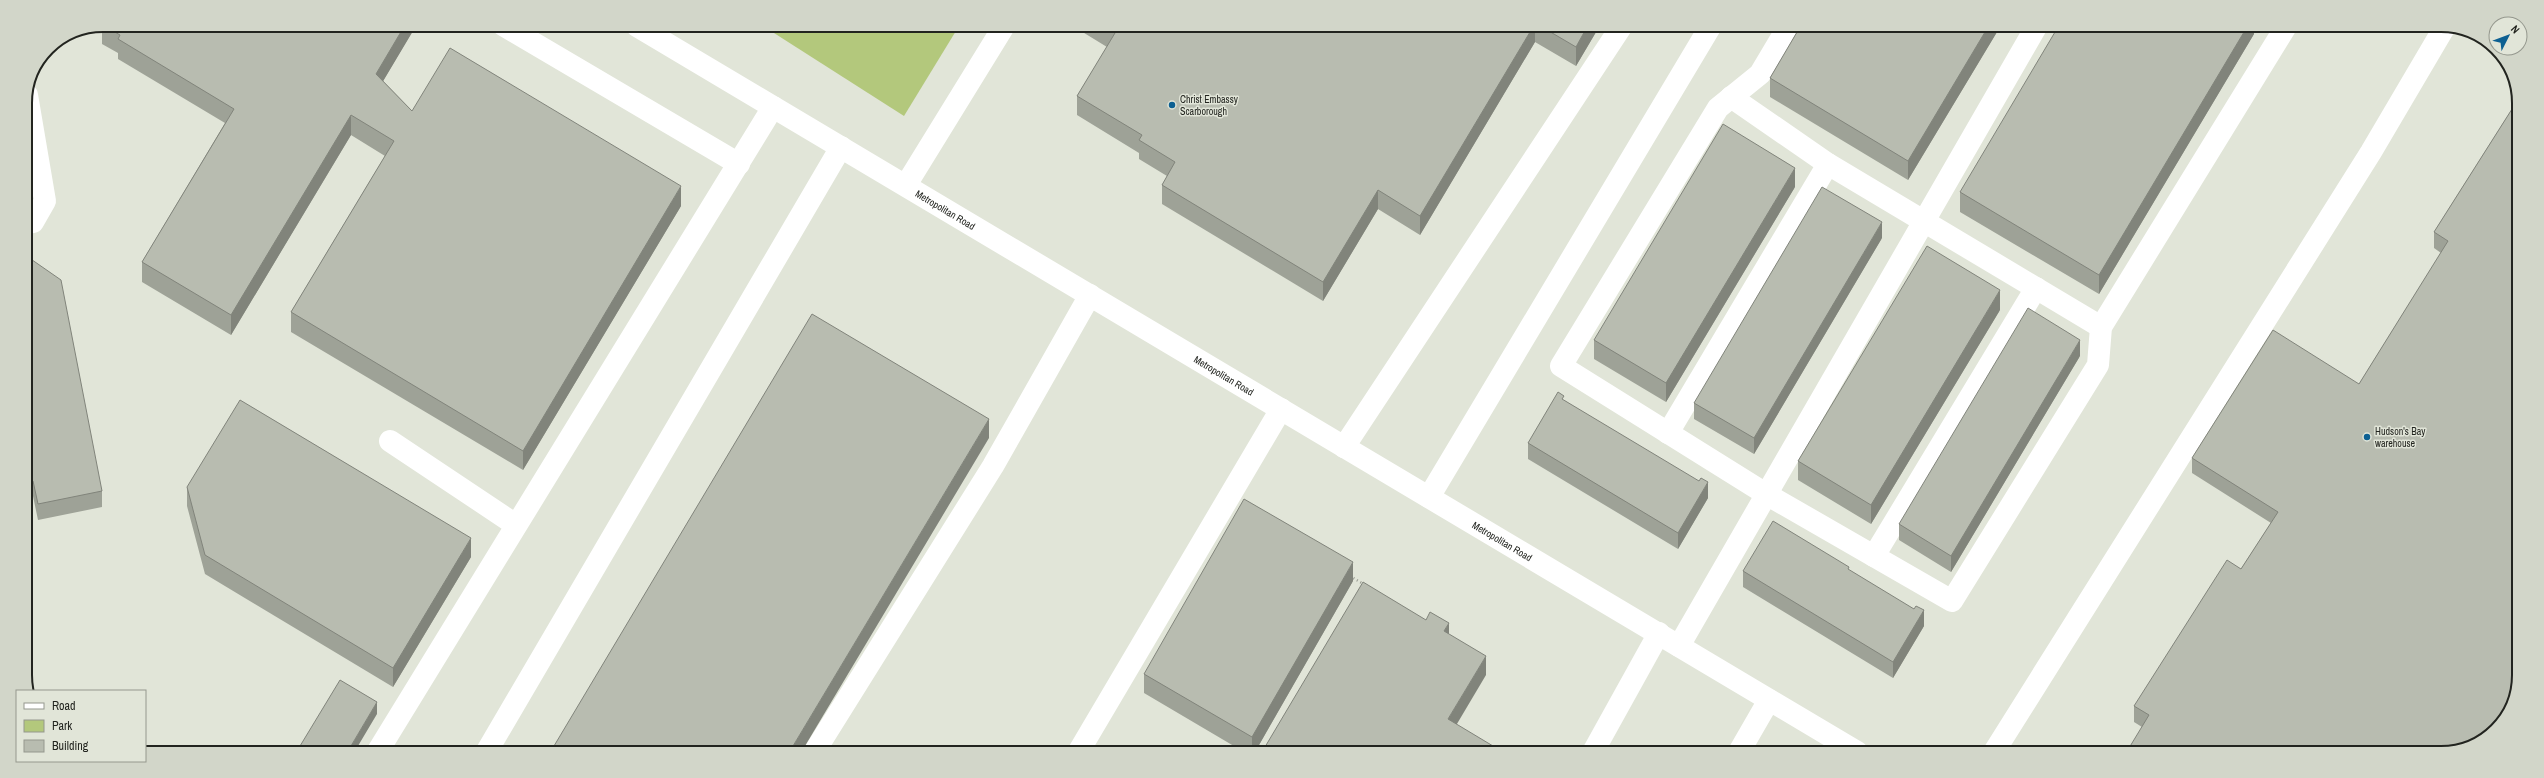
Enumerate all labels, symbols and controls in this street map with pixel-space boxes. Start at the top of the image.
north arrow [2488,16,2528,56]
text: N [2508,22,2523,36]
place label: Christ Embassy Scarborough [1180,93,1239,118]
marker: Christ Embassy Scarborough [1167,100,1177,110]
street label: Metropolitan Road [913,187,978,233]
street label: Metropolitan Road [1191,353,1256,399]
place label: Hudson's Bay warehouse [2375,425,2426,450]
marker: Hudson's Bay warehouse [2362,432,2372,442]
street label: Metropolitan Road [1470,519,1534,564]
legend [16,690,146,762]
text: Road [52,698,76,714]
text: Park [52,718,72,734]
text: Building [52,738,89,754]

